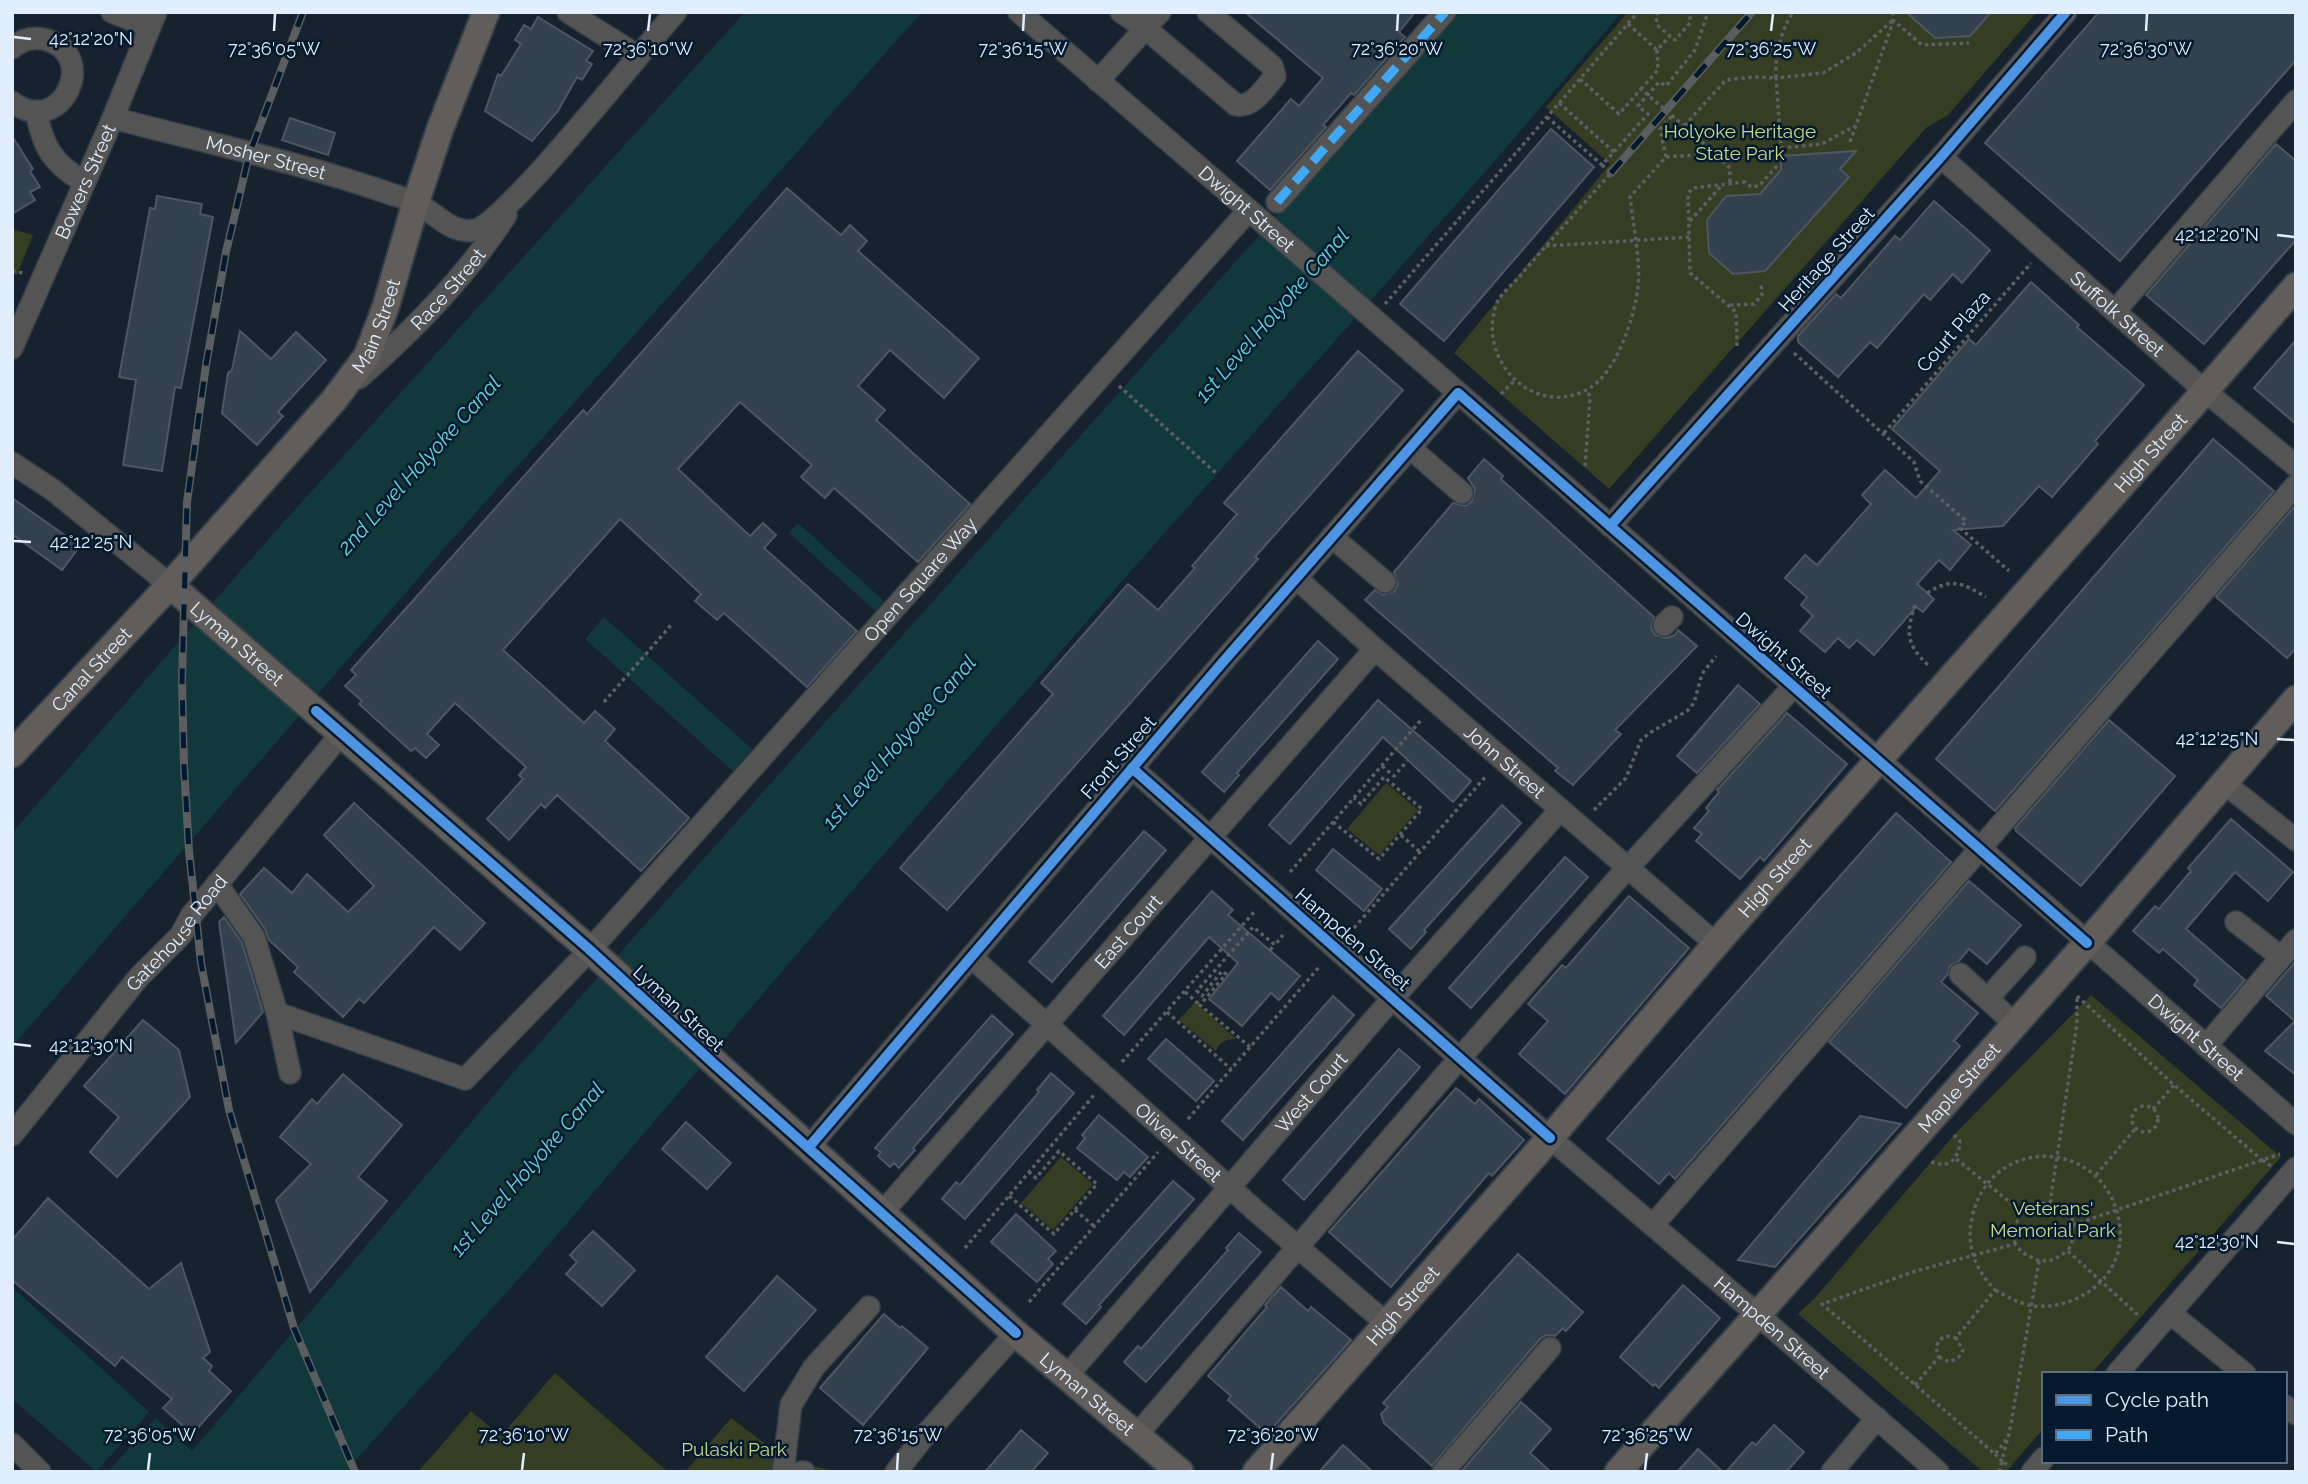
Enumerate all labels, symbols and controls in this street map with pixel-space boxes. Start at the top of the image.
text: 42°12'20"N [49,28,133,49]
text: 72°36'05"W [228,38,320,59]
text: 72°36'10"W [603,38,693,59]
text: 72°36'15"W [979,38,1068,59]
text: 72°36'20"W [1351,38,1443,59]
text: 72°36'25"W [1726,38,1816,59]
text: 72°36'30"W [2100,38,2192,59]
street label: Bowers Street [50,120,120,242]
park label: Holyoke Heritage State Park [1664,120,1816,164]
street label: Mosher Street [204,131,329,184]
street label: Dwight Street [1194,161,1300,257]
street label: Heritage Street [1773,202,1879,316]
water label: 1st Level Holyoke Canal [1190,223,1354,407]
text: 42°12'20"N [2175,224,2259,245]
street label: Race Street [406,243,490,334]
street label: Suffolk Street [2066,266,2169,361]
street label: Main Street [347,276,404,377]
street label: Court Plaza [1912,286,1994,376]
water label: 2nd Level Holyoke Canal [332,371,506,560]
street label: High Street [2109,408,2192,497]
street label: Open Square Way [859,513,981,646]
text: 42°12'25"N [50,531,132,552]
street label: Lyman Street [186,597,289,690]
street label: Dwight Street [1732,607,1837,703]
street label: Canal Street [47,622,136,716]
water label: 1st Level Holyoke Canal [817,650,981,834]
street label: Front Street [1076,710,1161,803]
street label: John Street [1460,720,1550,803]
text: 42°12'25"N [2176,728,2258,749]
street label: High Street [1734,833,1816,922]
street label: Gatehouse Road [121,870,231,995]
street label: Hampden Street [1291,883,1415,995]
street label: East Court [1090,889,1167,973]
street label: Lyman Street [629,960,729,1056]
street label: Dwight Street [2144,989,2249,1085]
text: 42°12'30"N [49,1035,133,1056]
street label: Maple Street [1913,1038,2005,1137]
street label: West Court [1270,1048,1352,1137]
water label: 1st Level Holyoke Canal [445,1077,609,1261]
street label: Oliver Street [1131,1098,1227,1187]
park label: Veterans' Memorial Park [1990,1197,2116,1241]
text: 42°12'30"N [2175,1231,2259,1252]
street label: High Street [1362,1261,1444,1350]
street label: Hampden Street [1710,1272,1834,1384]
street label: Lyman Street [1036,1348,1139,1440]
legend [2042,1372,2287,1463]
text: Cycle path [2105,1387,2209,1412]
text: Path [2105,1422,2149,1447]
text: 72°36'05"W [104,1424,196,1445]
text: 72°36'10"W [479,1424,569,1445]
text: 72°36'15"W [854,1424,943,1445]
text: 72°36'20"W [1227,1424,1319,1445]
text: 72°36'25"W [1602,1424,1692,1445]
park label: Pulaski Park [681,1438,787,1460]

